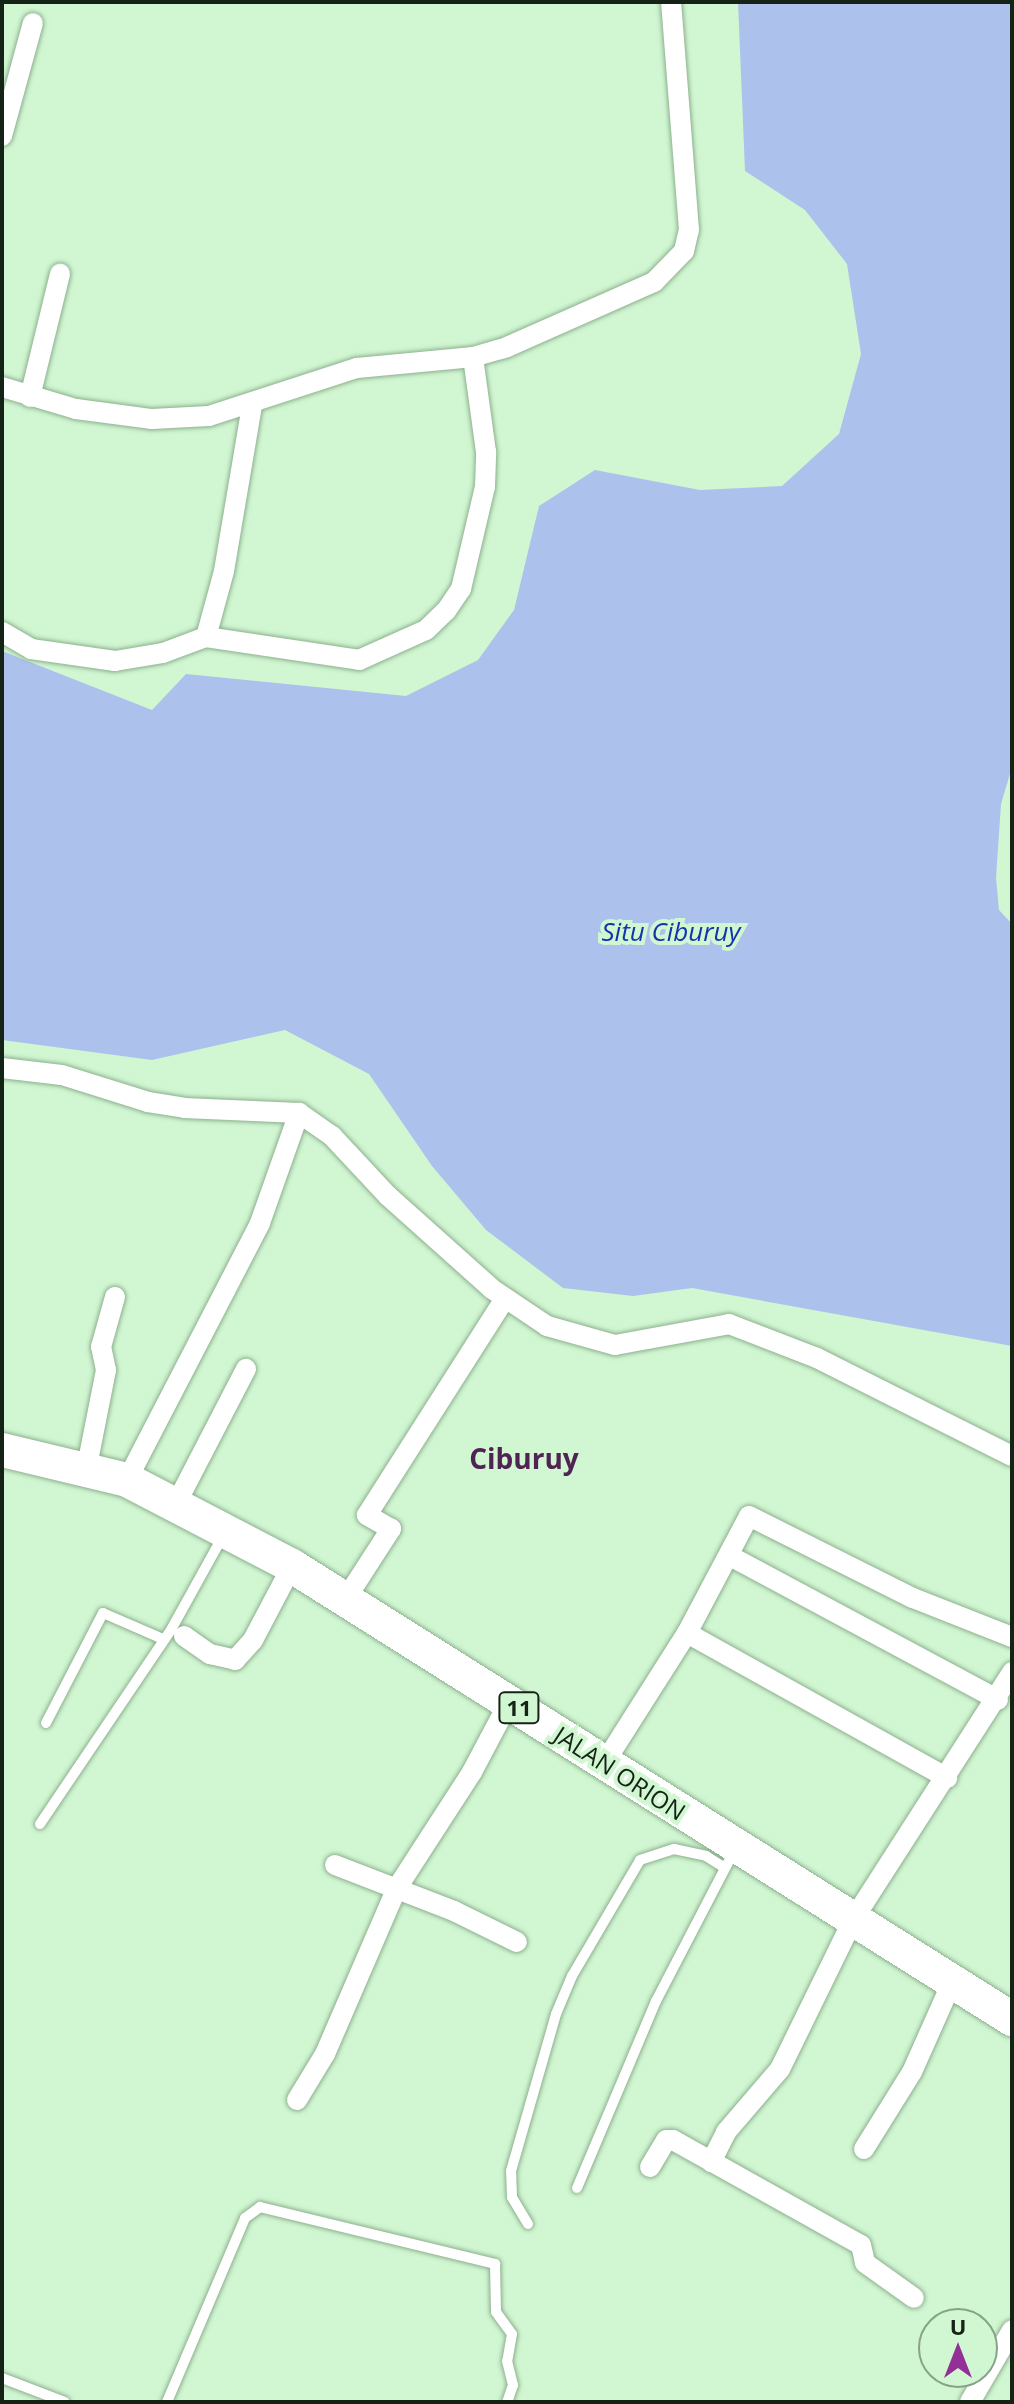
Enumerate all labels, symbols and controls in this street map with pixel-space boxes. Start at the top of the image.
water label: Situ Ciburuy [601,916,741,948]
district label: Ciburuy [469,1441,579,1475]
road number: 11 [497,1690,541,1726]
street label: JALAN ORION [549,1720,691,1826]
north arrow [918,2308,998,2388]
text: U [950,2311,966,2341]

